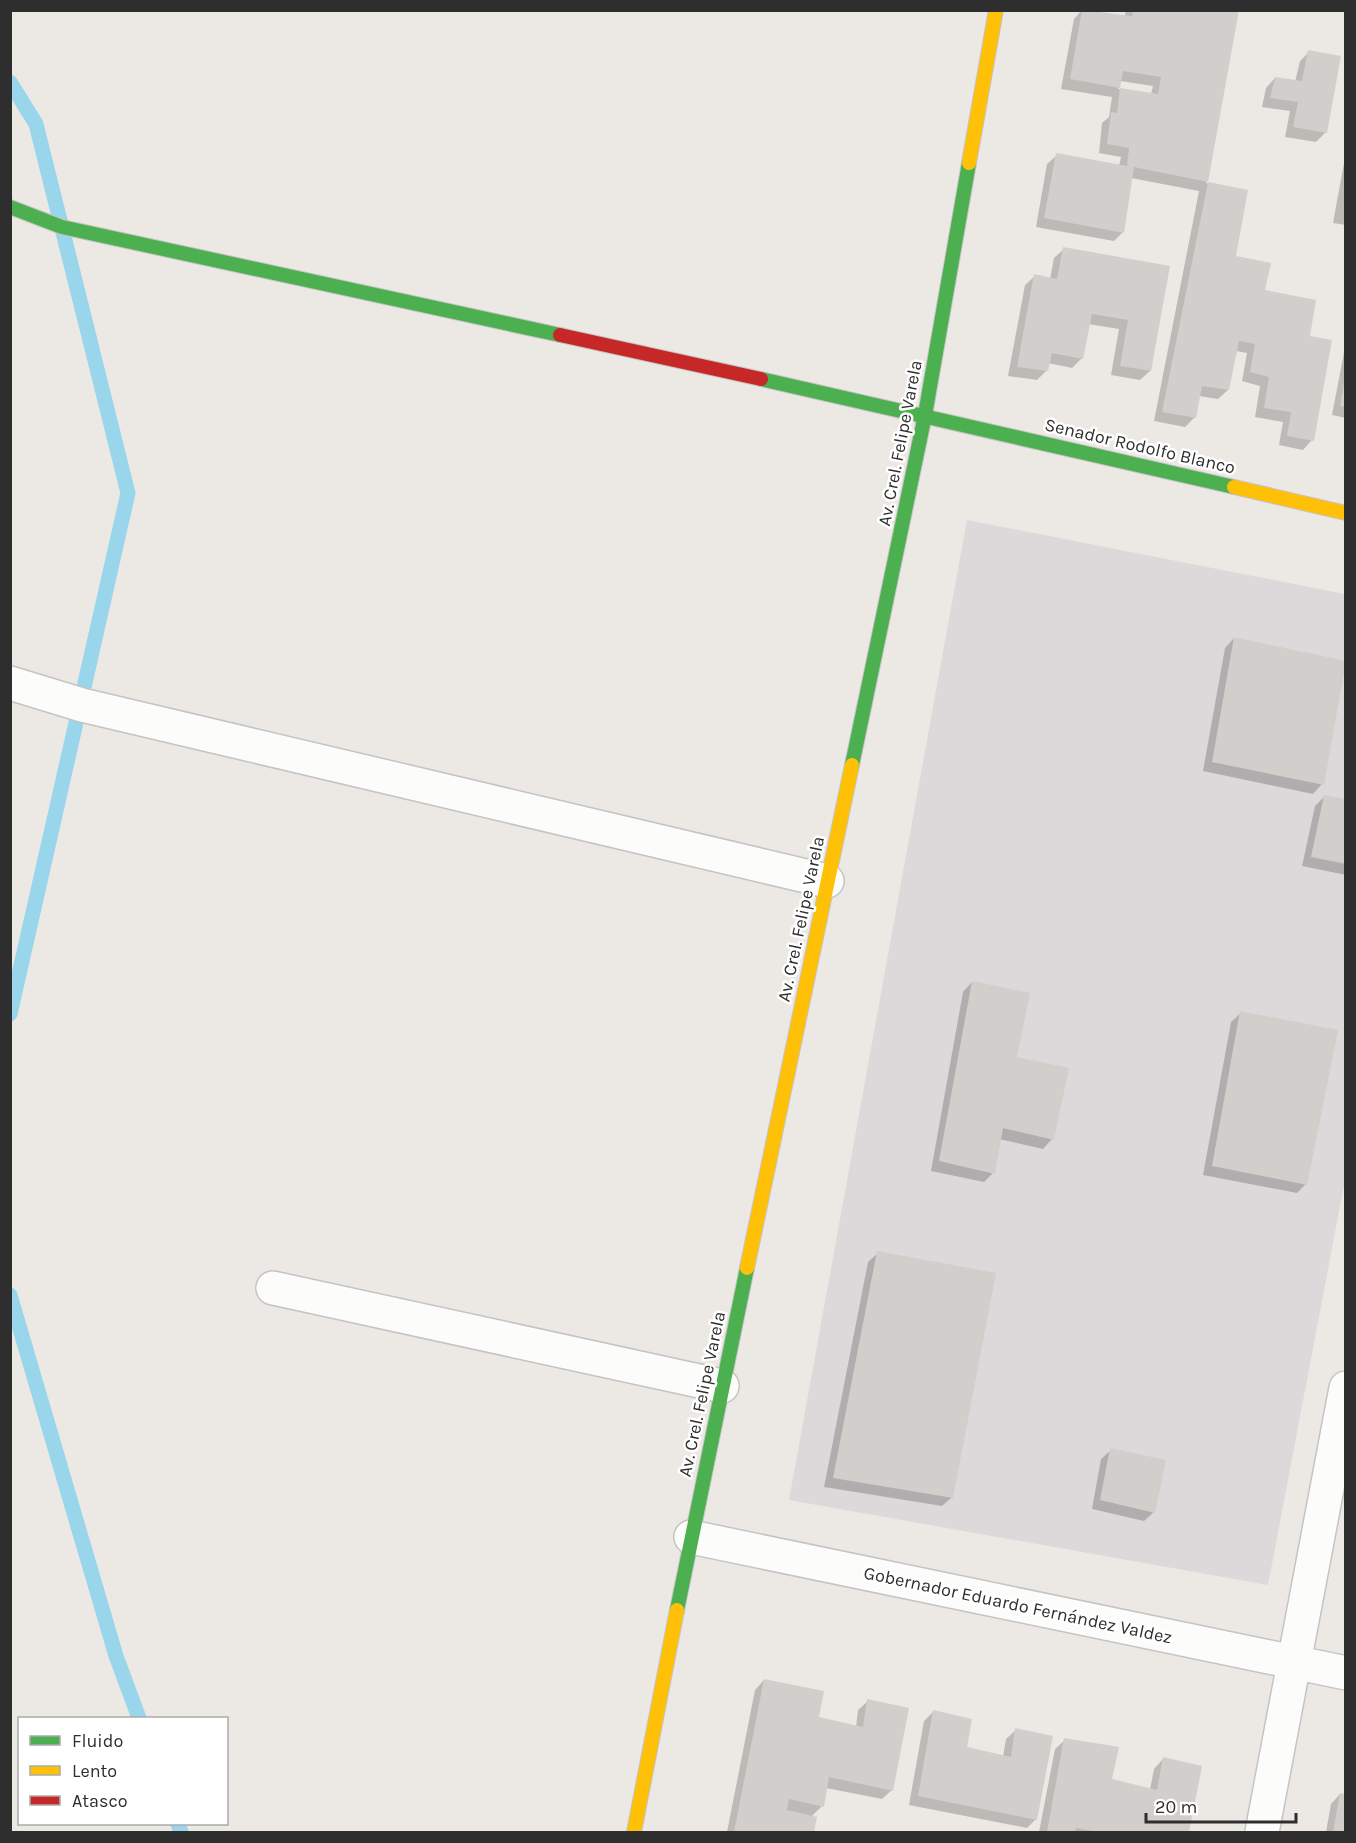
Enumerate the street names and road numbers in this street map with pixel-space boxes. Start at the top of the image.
street label: Av. Crel. Felipe Varela [873,358,927,528]
street label: Senador Rodolfo Blanco [1043,413,1237,479]
street label: Av. Crel. Felipe Varela [773,834,829,1004]
street label: Av. Crel. Felipe Varela [674,1309,730,1479]
street label: Gobernador Eduardo Fernández Valdez [862,1562,1174,1648]

